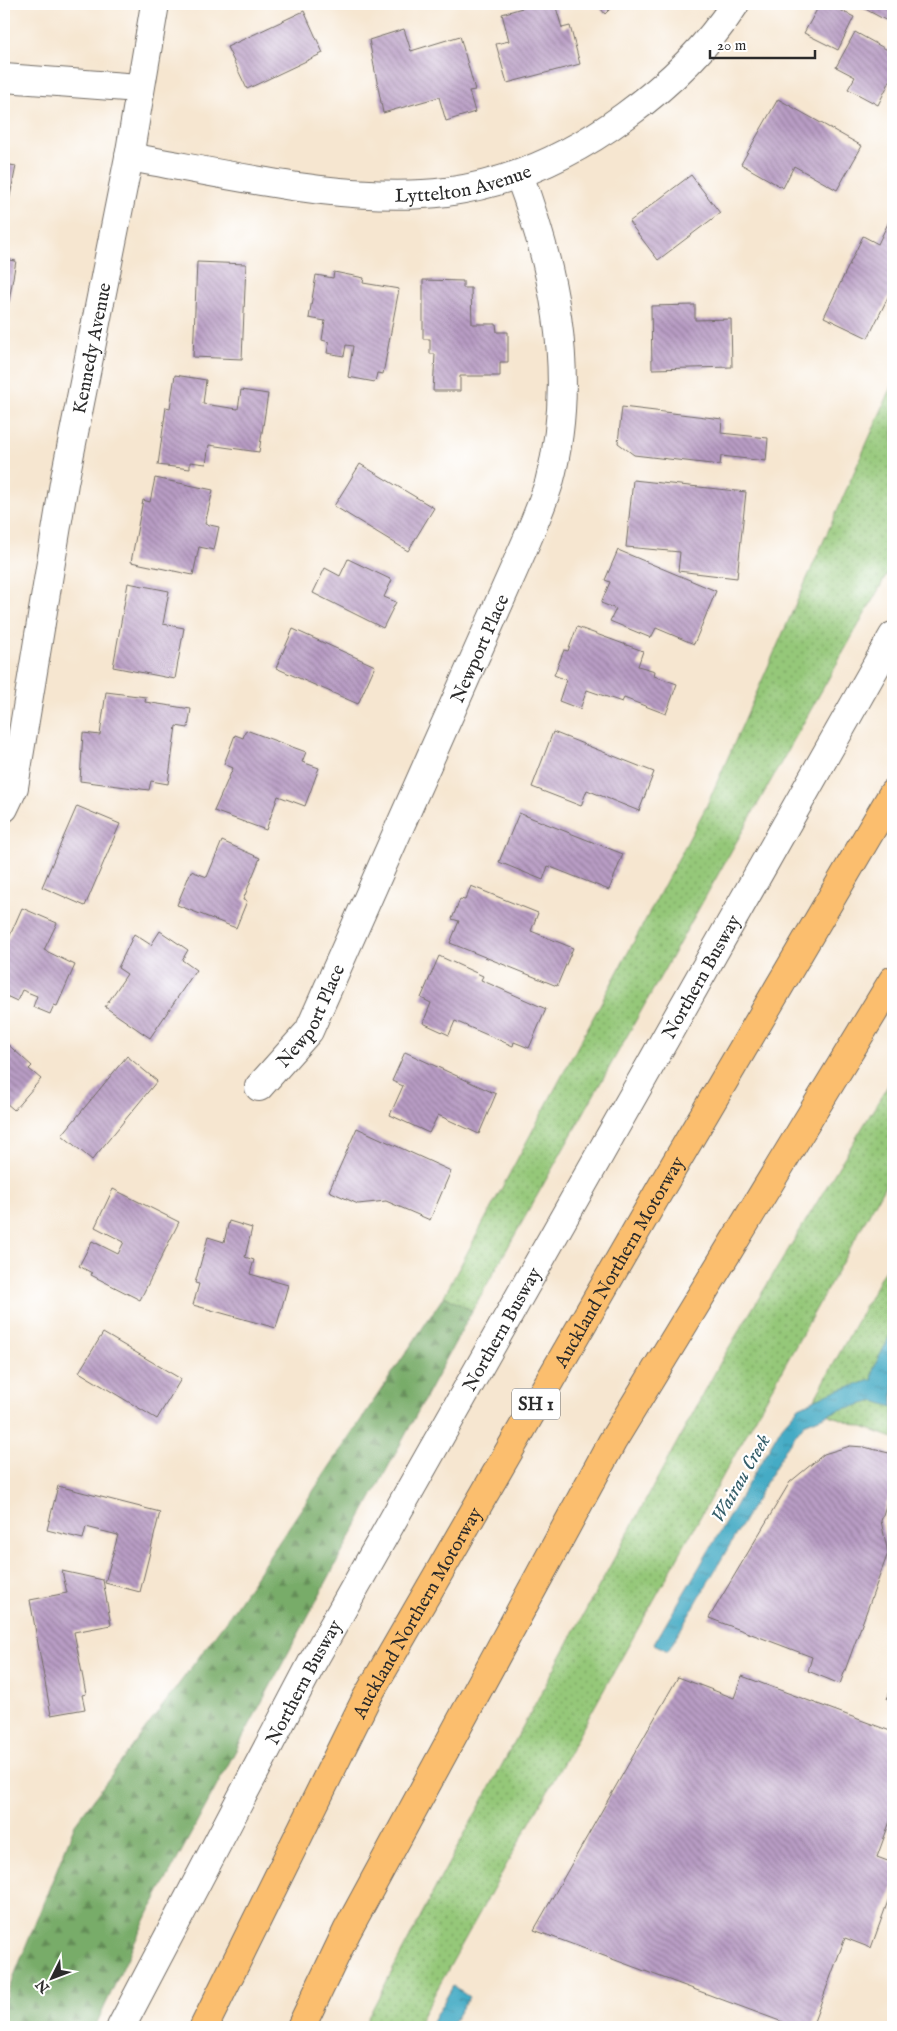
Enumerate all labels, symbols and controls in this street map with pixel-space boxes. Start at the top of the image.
scale bar [710,28,814,60]
text: 20 m [717,36,747,55]
street label: Lyttelton Avenue [395,160,535,209]
street label: Kennedy Avenue [68,281,118,416]
street label: Newport Place [446,591,516,707]
street label: Northern Busway [658,911,747,1044]
street label: Newport Place [272,961,351,1073]
street label: Auckland Northern Motorway [549,1152,691,1373]
street label: Northern Busway [458,1263,548,1396]
road number: SH 1 [512,1388,560,1420]
water label: Wairau Creek [706,1430,777,1528]
street label: Auckland Northern Motorway [348,1503,488,1724]
street label: Northern Busway [261,1616,348,1750]
north arrow [28,1954,78,2004]
text: N [32,1976,54,1997]

